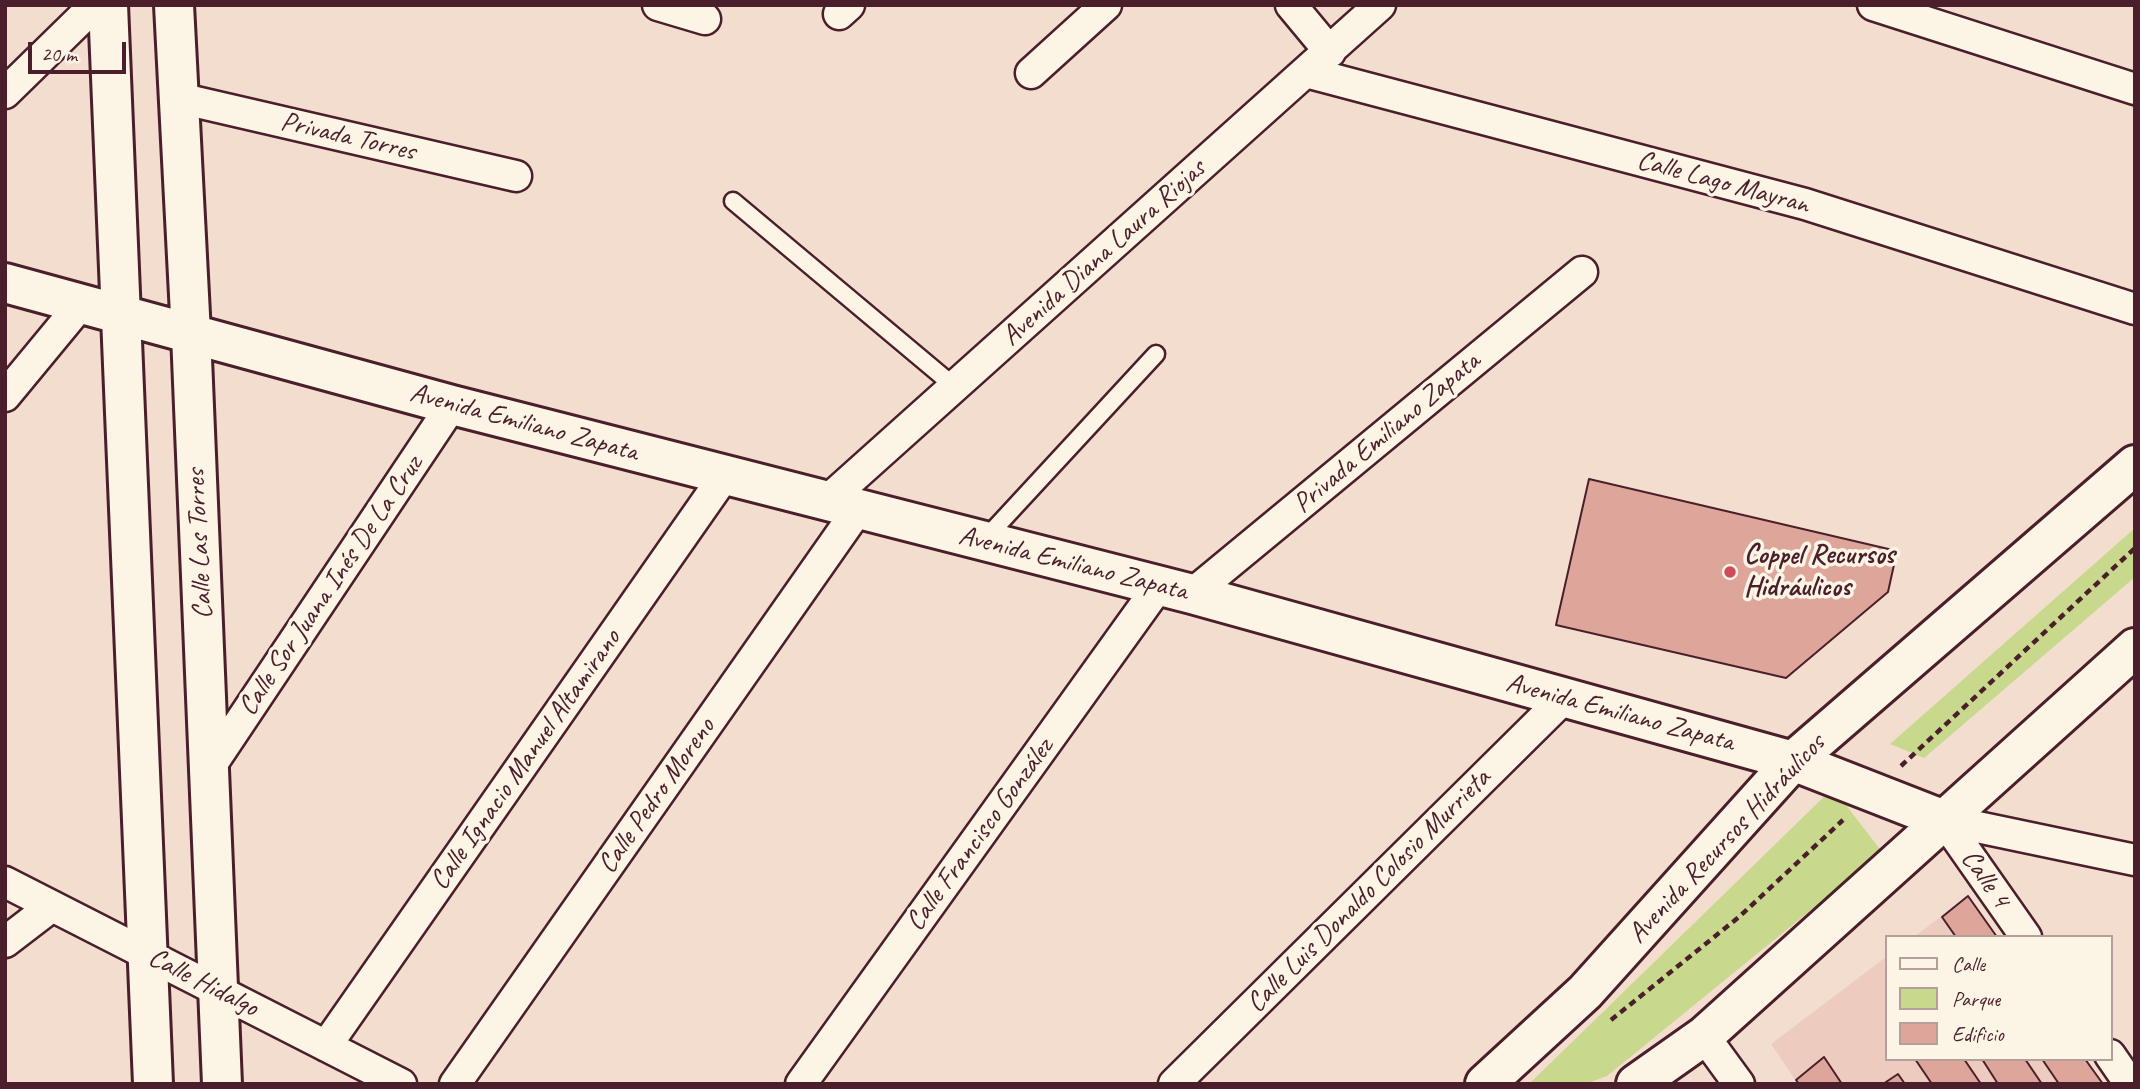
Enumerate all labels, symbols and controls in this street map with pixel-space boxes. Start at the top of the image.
scale bar [32,28,130,72]
text: 20 m [41,41,77,67]
street label: Privada Torres [277,105,419,169]
street label: Calle Lago Mayran [1633,144,1813,222]
street label: Avenida Diana Laura Riojas [995,153,1213,353]
street label: Privada Emiliano Zapata [1287,345,1487,521]
street label: Avenida Emiliano Zapata [406,376,642,470]
street label: Calle Sor Juana Inés De La Cruz [232,450,430,722]
street label: Calle Las Torres [179,468,221,620]
street label: Avenida Emiliano Zapata [955,519,1191,609]
place label: Coppel Recursos Hidráulicos [1744,539,1894,605]
marker: Coppel Recursos Hidráulicos [1722,564,1738,580]
street label: Calle Ignacio Manuel Altamirano [423,623,629,897]
street label: Avenida Emiliano Zapata [1502,666,1738,760]
street label: Calle Pedro Moreno [591,712,723,880]
street label: Avenida Recursos Hidráulicos [1621,727,1833,951]
street label: Calle Francisco González [899,732,1061,938]
street label: Calle Luis Donaldo Colosio Murrieta [1240,762,1498,1020]
street label: Calle 4 [1953,843,2017,915]
legend [1884,935,2112,1061]
street label: Calle Hidalgo [142,941,264,1025]
text: Calle [1952,951,1985,977]
text: Parque [1952,986,2000,1012]
text: Edificio [1952,1021,2004,1047]

